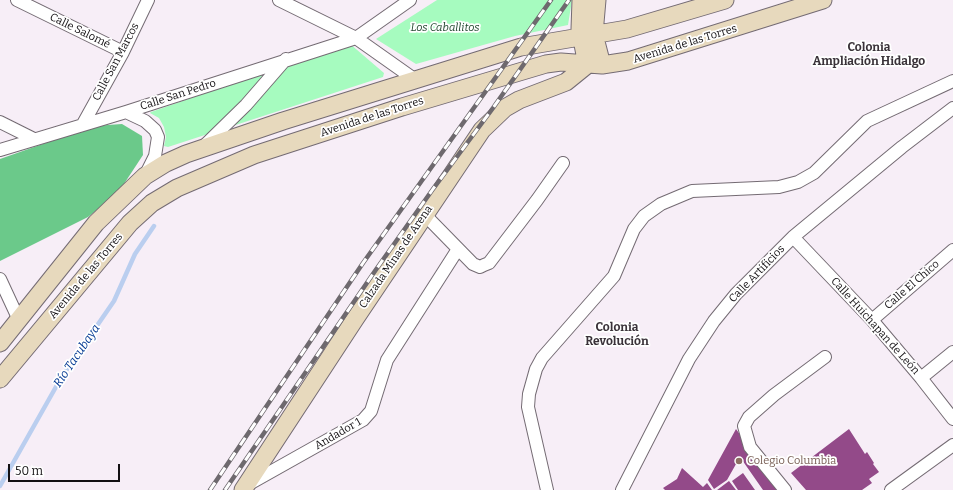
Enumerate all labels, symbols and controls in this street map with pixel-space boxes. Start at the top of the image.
street label: Calle Salomé [48,11,112,51]
street label: Calle San Marcos [90,21,142,103]
park label: Los Caballitos [410,21,480,35]
street label: Avenida de las Torres [632,22,738,66]
district label: Colonia Ampliación Hidalgo [813,41,925,69]
street label: Calle San Pedro [138,77,218,113]
street label: Avenida de las Torres [319,94,425,140]
street label: Calzada Minas de Arena [357,203,435,311]
street label: Avenida de las Torres [46,230,126,322]
street label: Calle Artificios [726,243,788,305]
street label: Calle El Chico [882,258,942,312]
street label: Calle Huichapan de León [828,275,922,377]
district label: Colonia Revolución [585,321,649,349]
water label: Río Tacubaya [51,322,103,390]
street label: Andador 1 [312,415,364,453]
place label: Colegio Columbia [747,454,836,468]
scale bar [10,456,122,482]
marker: Colegio Columbia [734,456,744,466]
text: 50 m [15,464,43,478]

